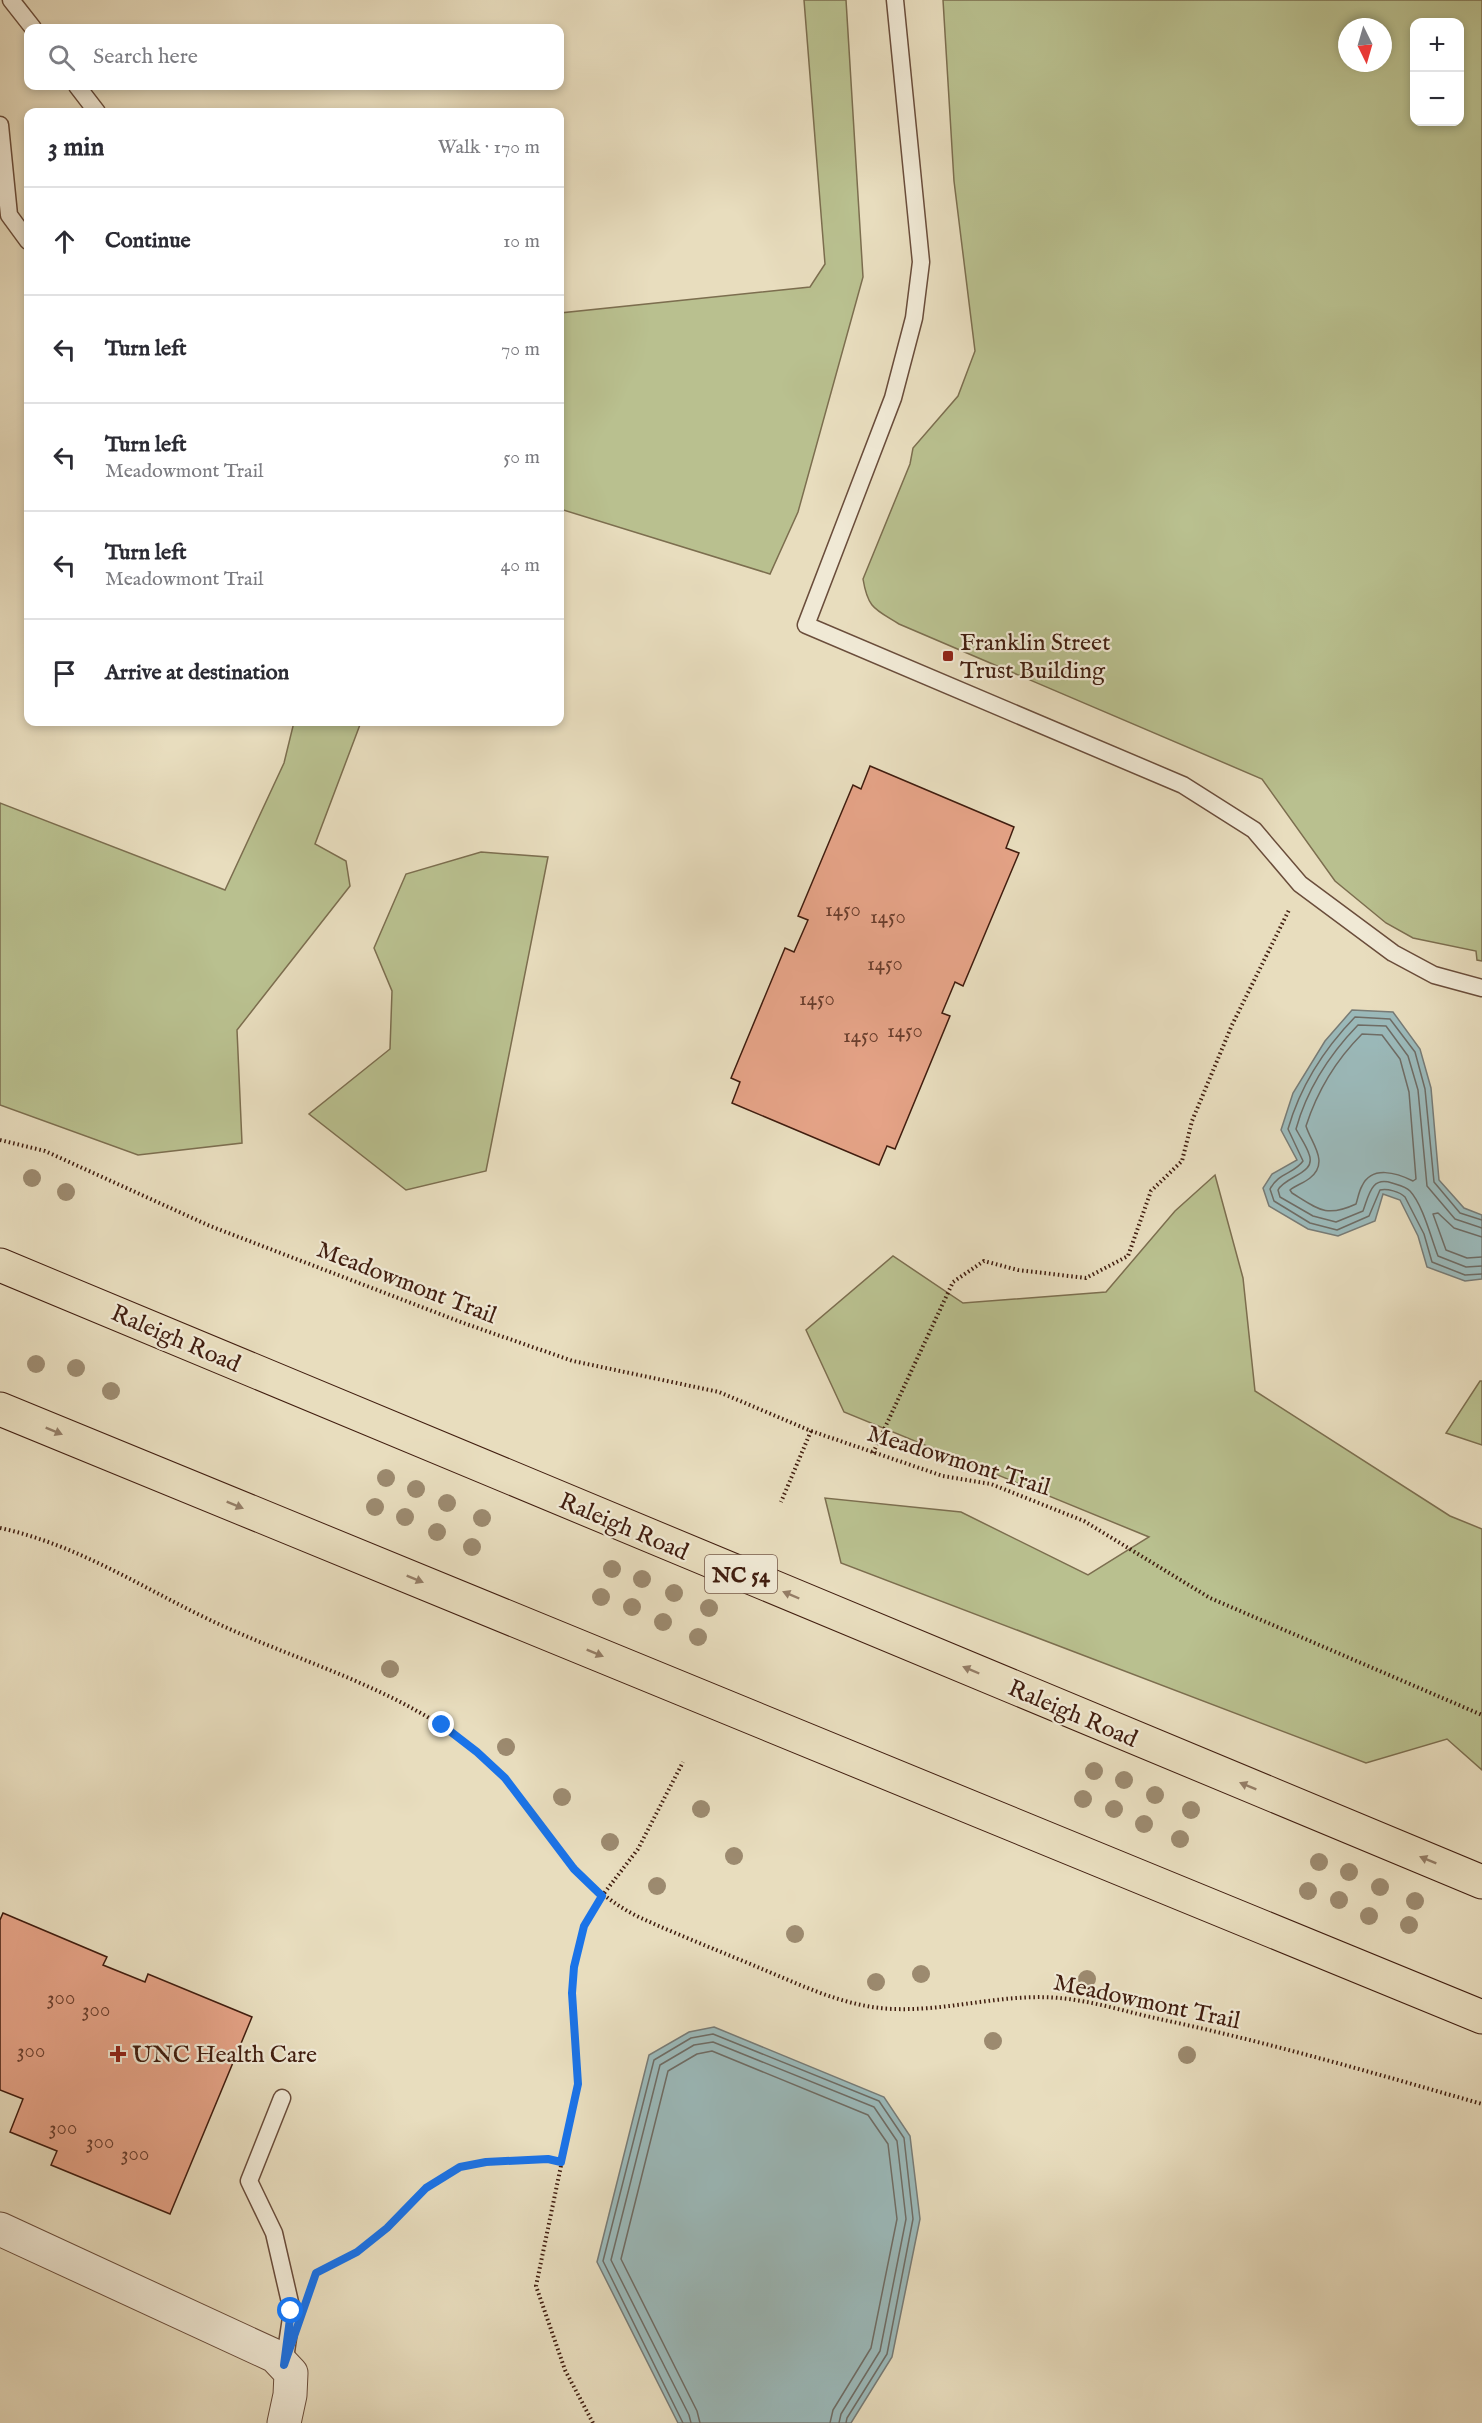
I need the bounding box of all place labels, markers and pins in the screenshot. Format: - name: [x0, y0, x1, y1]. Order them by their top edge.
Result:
- place label: Franklin Street Trust Building: [960, 628, 1110, 687]
- marker: Franklin Street Trust Building: [941, 649, 955, 663]
- place label: UNC Health Care: [132, 2040, 317, 2071]
- marker: UNC Health Care: [109, 2045, 127, 2063]

